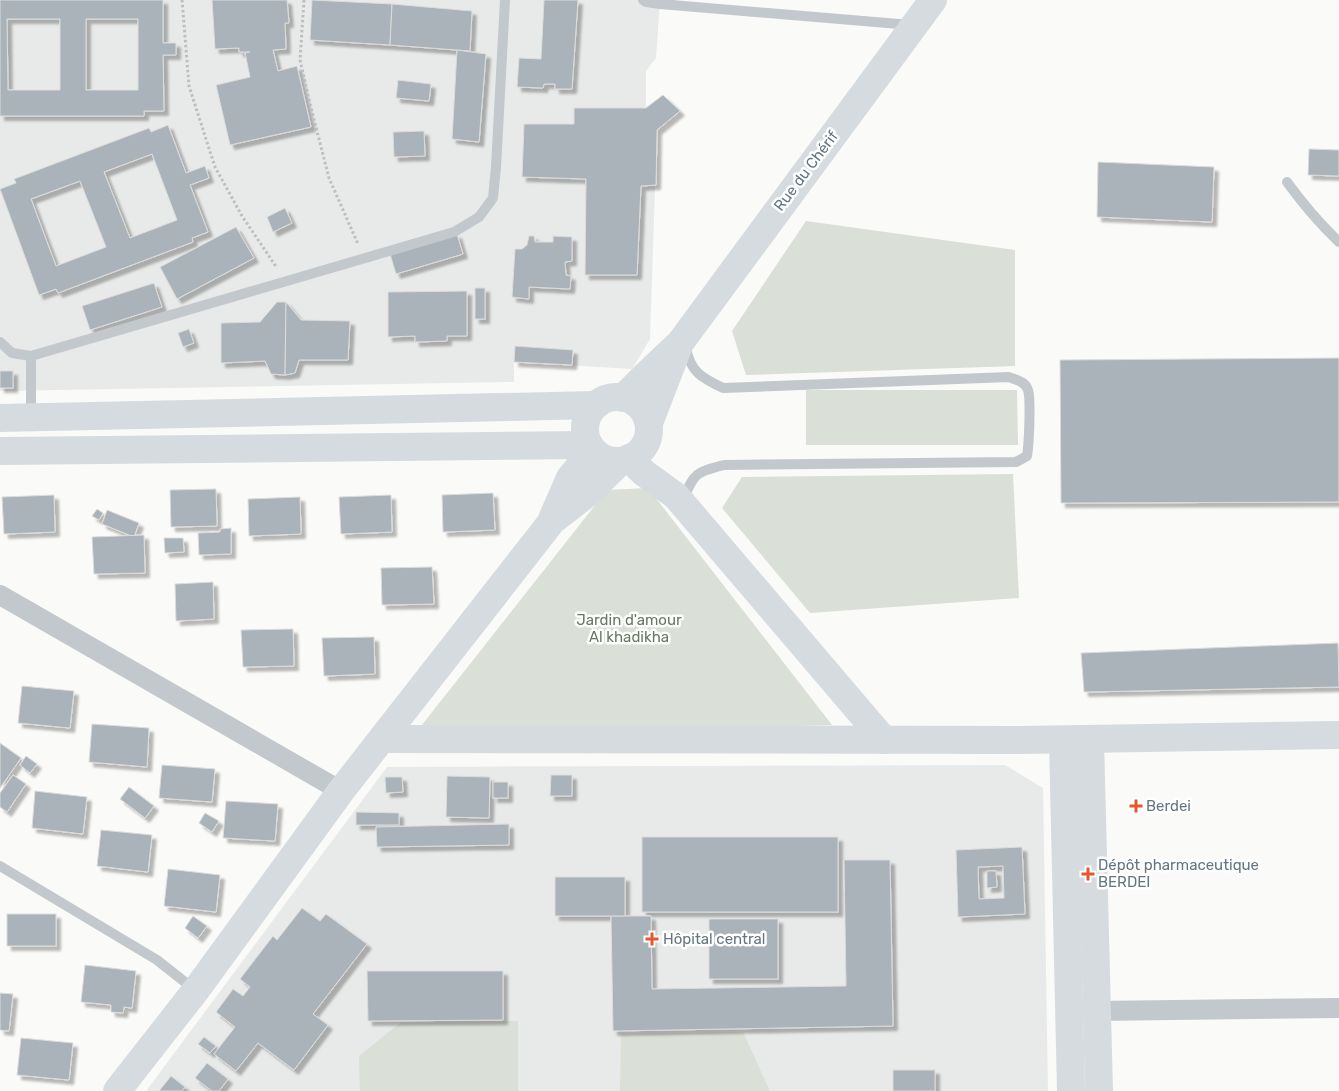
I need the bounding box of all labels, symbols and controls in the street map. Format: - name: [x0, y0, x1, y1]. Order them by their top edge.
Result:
- street label: Rue du Chérif: [770, 127, 842, 214]
- park label: Jardin d'amour Al khadikha: [576, 611, 682, 646]
- place label: Berdei: [1146, 797, 1191, 815]
- marker: Berdei: [1130, 800, 1142, 812]
- place label: Dépôt pharmaceutique BERDEI: [1098, 856, 1259, 891]
- marker: Dépôt pharmaceutique BERDEI: [1082, 868, 1094, 880]
- place label: Hôpital central: [663, 930, 765, 948]
- marker: Hôpital central: [645, 932, 659, 946]

